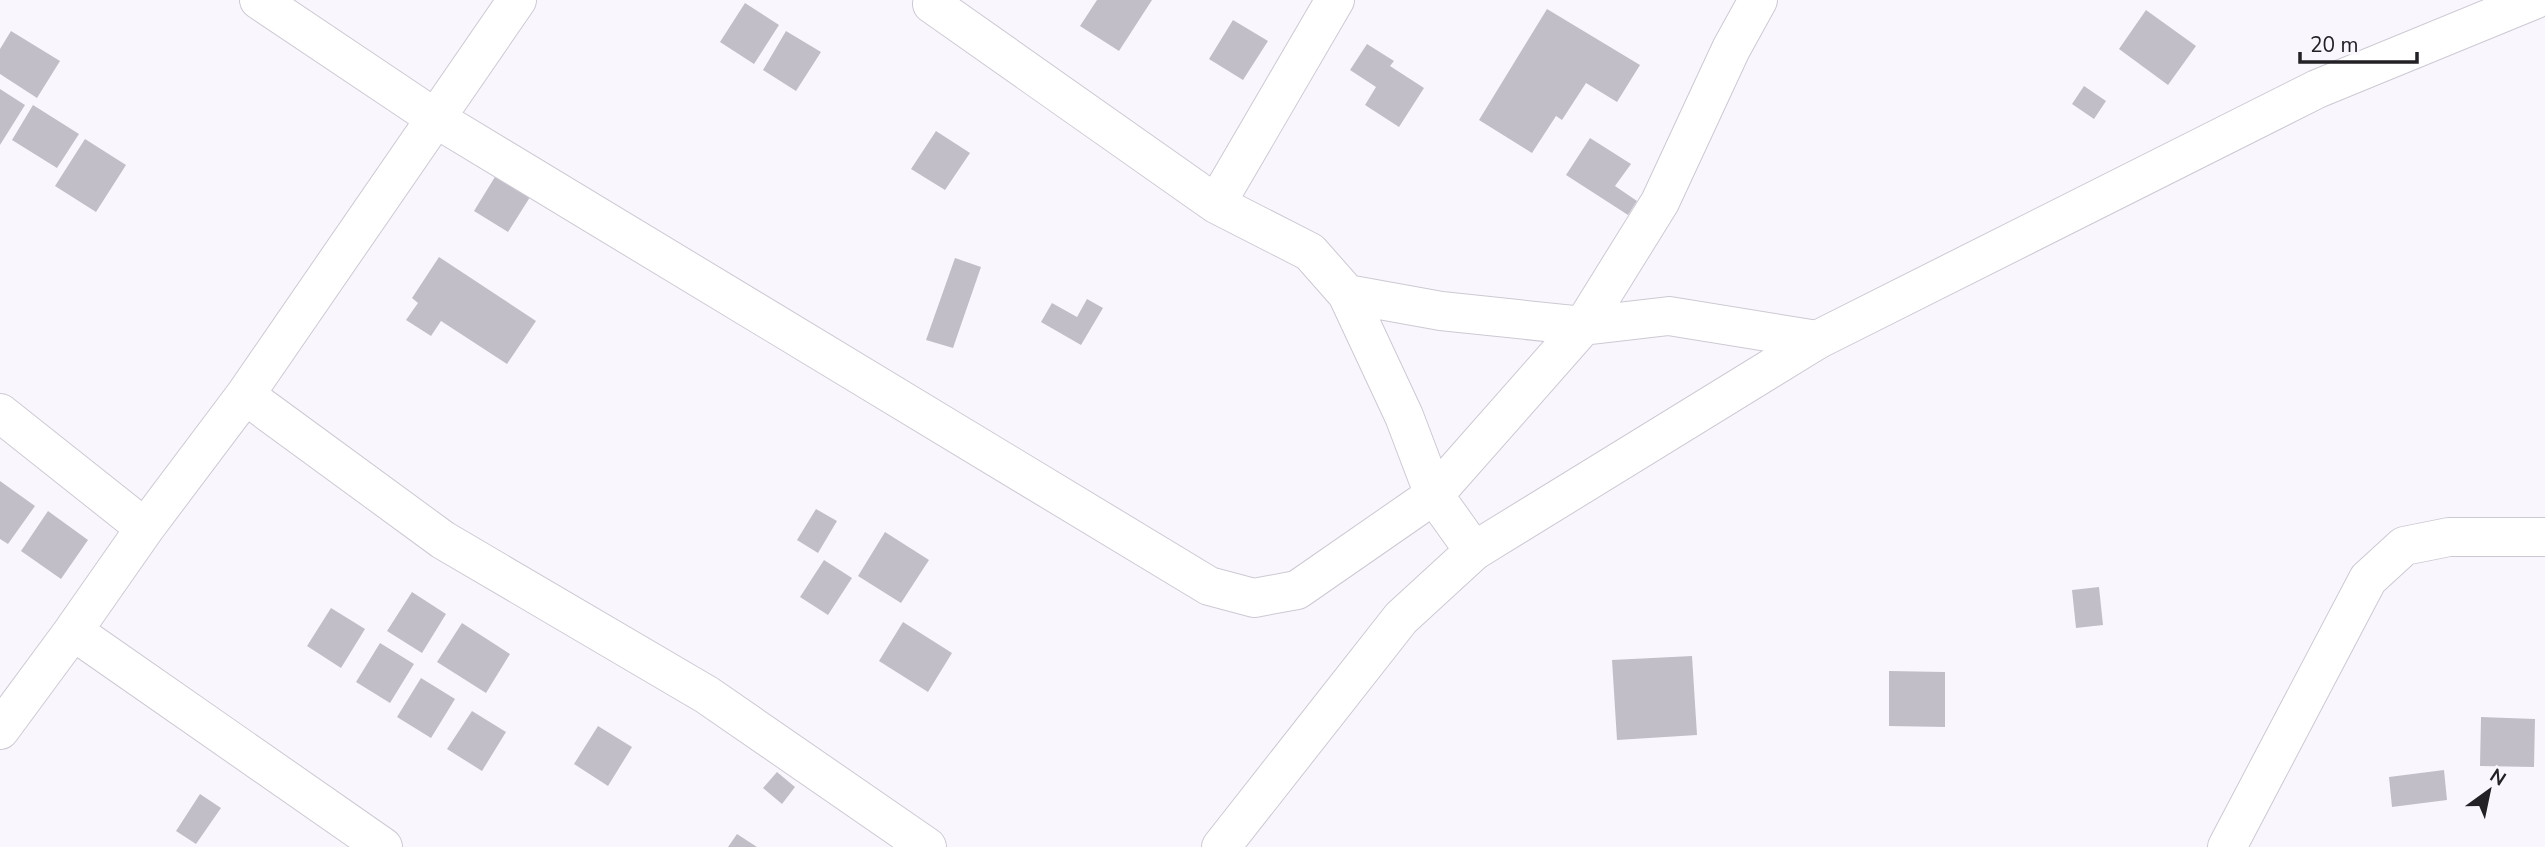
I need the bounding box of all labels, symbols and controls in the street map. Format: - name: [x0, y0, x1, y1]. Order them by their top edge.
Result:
- scale bar: [2300, 21, 2417, 65]
- text: 20 m: [2310, 31, 2359, 59]
- north arrow: [2454, 756, 2524, 826]
- text: N: [2485, 763, 2511, 792]

